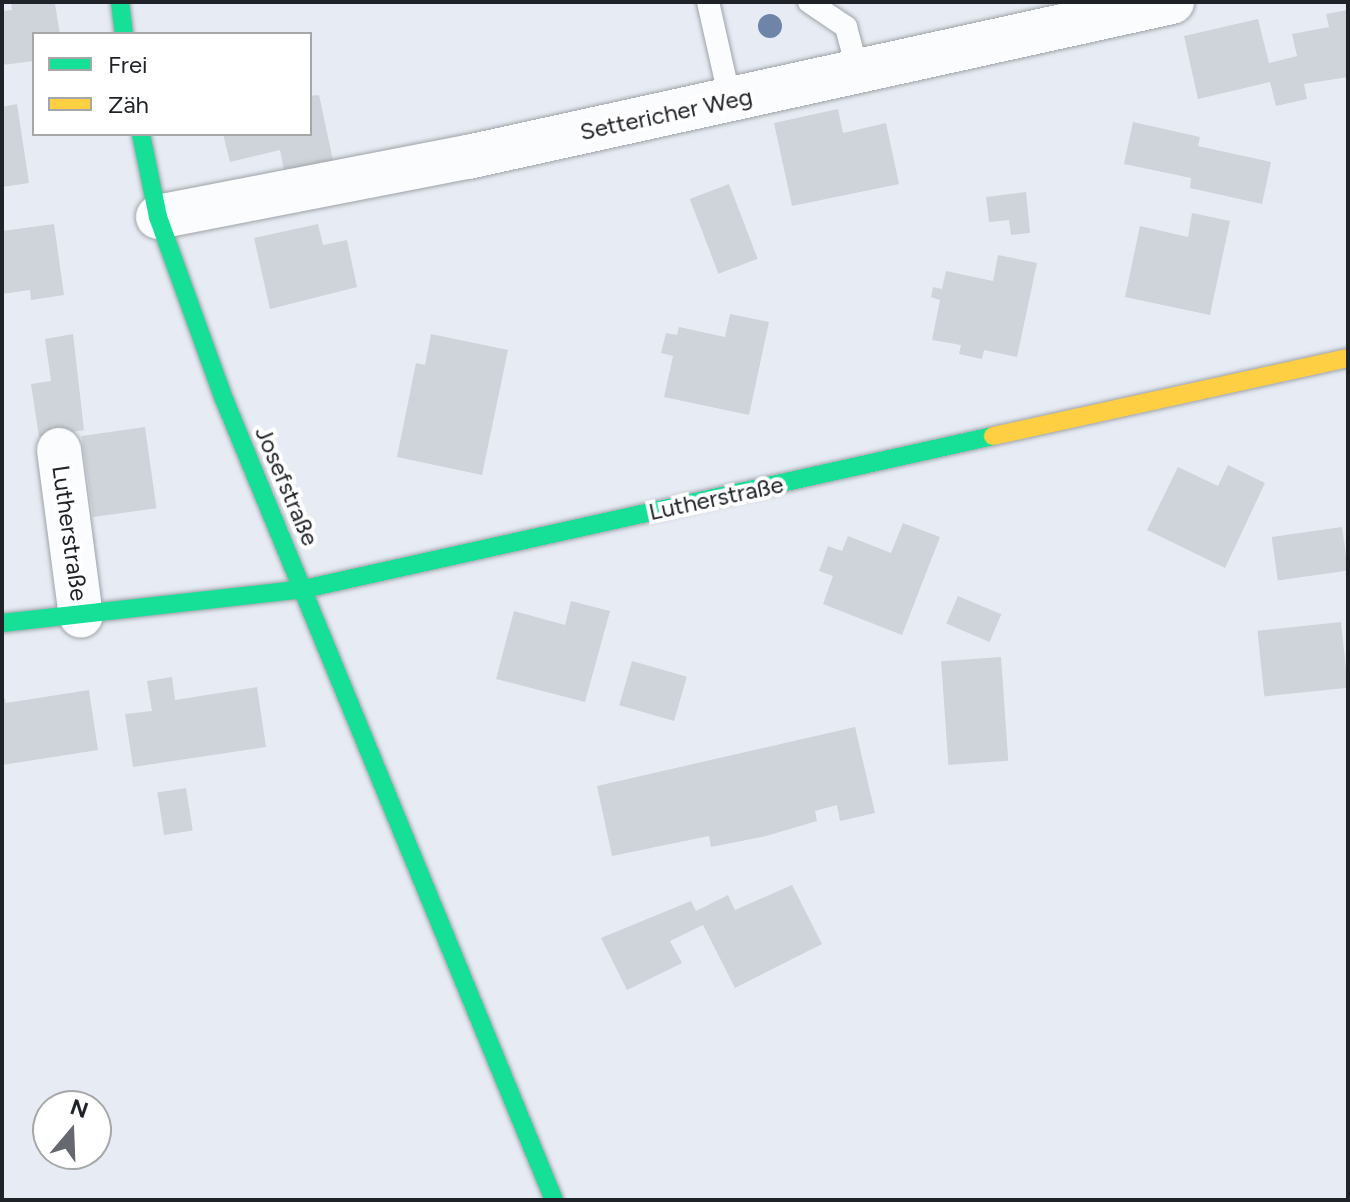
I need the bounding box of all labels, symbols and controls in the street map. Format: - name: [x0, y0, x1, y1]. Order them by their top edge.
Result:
- legend: [32, 32, 312, 136]
- text: Frei: [108, 50, 148, 79]
- street label: Settericher Weg: [577, 82, 755, 146]
- text: Zäh: [108, 90, 149, 119]
- street label: Josefstraße: [249, 422, 325, 550]
- street label: Lutherstraße: [46, 463, 94, 603]
- street label: Lutherstraße: [646, 470, 786, 526]
- north arrow: [32, 1090, 112, 1170]
- text: N: [67, 1093, 92, 1124]

